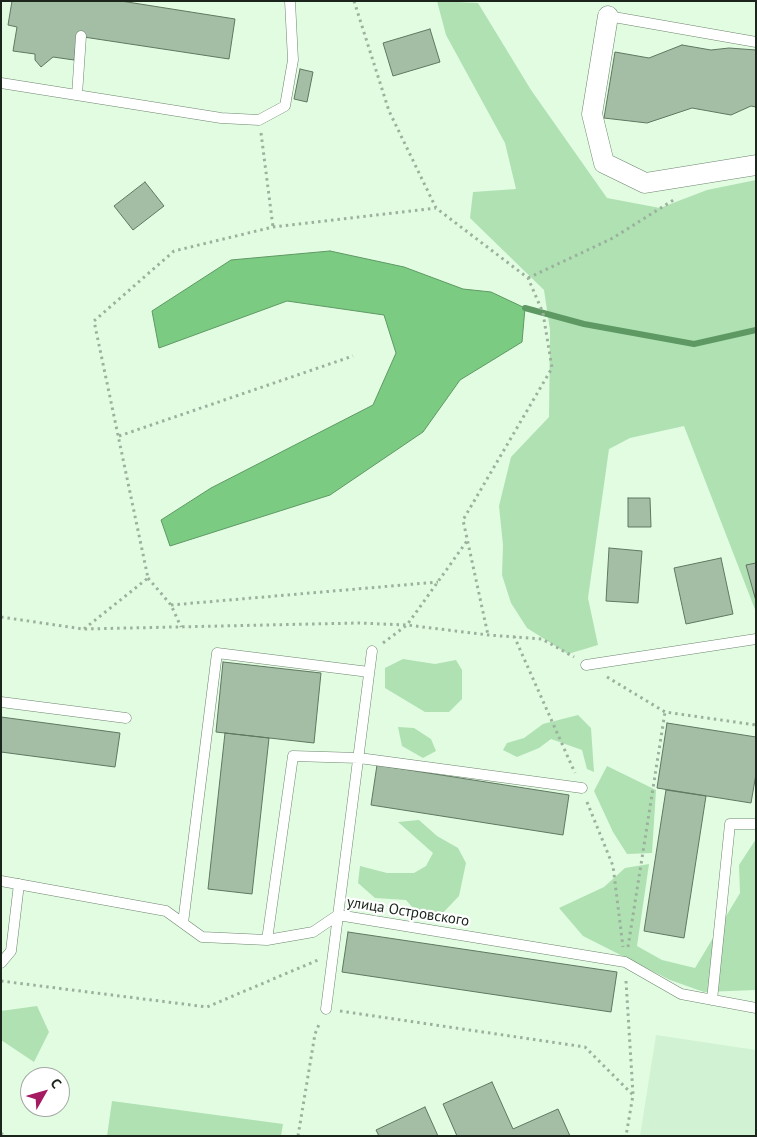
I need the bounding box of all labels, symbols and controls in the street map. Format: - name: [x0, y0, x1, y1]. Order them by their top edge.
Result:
- street label: улица Островского: [345, 893, 471, 931]
- north arrow: [20, 1067, 70, 1117]
- text: С: [47, 1075, 66, 1092]

